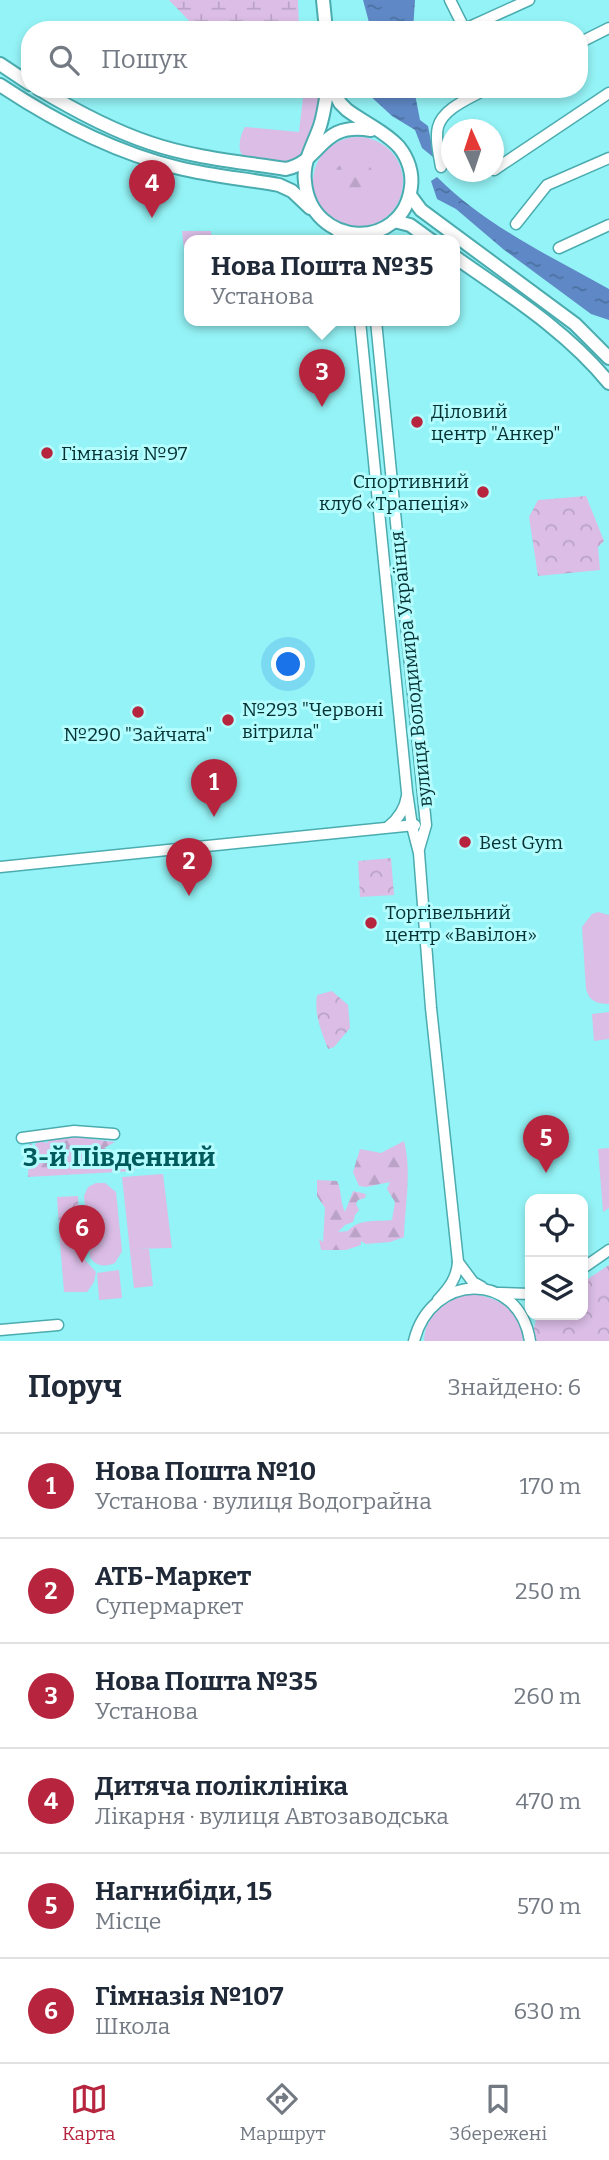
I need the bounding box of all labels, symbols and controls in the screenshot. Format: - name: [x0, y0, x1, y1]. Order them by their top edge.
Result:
- search box: [21, 21, 588, 98]
- icon: search: [45, 41, 83, 79]
- text: Пошук: [101, 44, 187, 75]
- north arrow: [441, 119, 504, 182]
- pin: 4: [129, 160, 175, 218]
- popup: [184, 235, 460, 326]
- text: Нова Пошта №35: [211, 251, 433, 282]
- text: Установа: [211, 282, 314, 310]
- pin: 3: [299, 349, 345, 407]
- place label: Діловий центр "Анкер": [431, 400, 561, 445]
- marker: Діловий центр "Анкер": [409, 414, 425, 430]
- place label: Гімназія №97: [61, 442, 188, 465]
- marker: Гімназія №97: [39, 445, 55, 461]
- place label: Спортивний клуб «Трапеція»: [319, 470, 469, 515]
- marker: Спортивний клуб «Трапеція»: [475, 484, 491, 500]
- street label: вулиця Володимира Українця: [385, 530, 437, 808]
- your location: [271, 647, 305, 681]
- place label: №293 "Червоні вітрила": [242, 698, 384, 743]
- marker: №290 "Зайчата": [130, 704, 146, 720]
- marker: №293 "Червоні вітрила": [220, 712, 236, 728]
- place label: №290 "Зайчата": [63, 723, 213, 746]
- pin: 1: [191, 759, 237, 817]
- place label: Best Gym: [479, 831, 563, 854]
- marker: Best Gym: [457, 834, 473, 850]
- pin: 2: [166, 838, 212, 896]
- place label: Торгівельний центр «Вавілон»: [385, 901, 537, 946]
- marker: Торгівельний центр «Вавілон»: [363, 915, 379, 931]
- pin: 5: [523, 1115, 569, 1173]
- district label: 3-й Південний: [23, 1142, 215, 1173]
- map controls: [525, 1194, 588, 1320]
- button: locate: [525, 1194, 588, 1257]
- pin: 6: [59, 1205, 105, 1263]
- button: layers: [525, 1257, 588, 1320]
- text: Поруч: [28, 1369, 122, 1405]
- text: Знайдено: 6: [448, 1373, 581, 1401]
- text: Нова Пошта №10: [95, 1456, 316, 1487]
- text: 1: [46, 1472, 56, 1500]
- text: 170 m: [519, 1472, 581, 1500]
- text: Установа · вулиця Водограйна: [95, 1487, 432, 1515]
- text: АТБ-Маркет: [95, 1561, 251, 1592]
- text: 2: [45, 1577, 57, 1605]
- text: 250 m: [515, 1577, 581, 1605]
- text: Супермаркет: [95, 1592, 243, 1620]
- text: Нова Пошта №35: [95, 1666, 318, 1697]
- text: 3: [44, 1682, 58, 1710]
- text: 260 m: [514, 1682, 581, 1710]
- text: Установа: [95, 1697, 198, 1725]
- text: Дитяча поліклініка: [95, 1771, 348, 1802]
- text: 4: [44, 1787, 58, 1815]
- text: 470 m: [515, 1787, 581, 1815]
- text: Лікарня · вулиця Автозаводська: [95, 1802, 449, 1830]
- text: Нагнибіди, 15: [95, 1876, 272, 1907]
- text: 5: [45, 1892, 57, 1920]
- text: 570 m: [517, 1892, 581, 1920]
- text: Місце: [95, 1907, 161, 1935]
- text: Гімназія №107: [95, 1981, 284, 2012]
- text: 6: [44, 1997, 58, 2025]
- text: 630 m: [513, 1997, 581, 2025]
- text: Школа: [95, 2012, 170, 2040]
- tab: Карта: [62, 2080, 116, 2145]
- tab: Маршрут: [239, 2080, 325, 2145]
- tab: Збережені: [449, 2080, 547, 2145]

